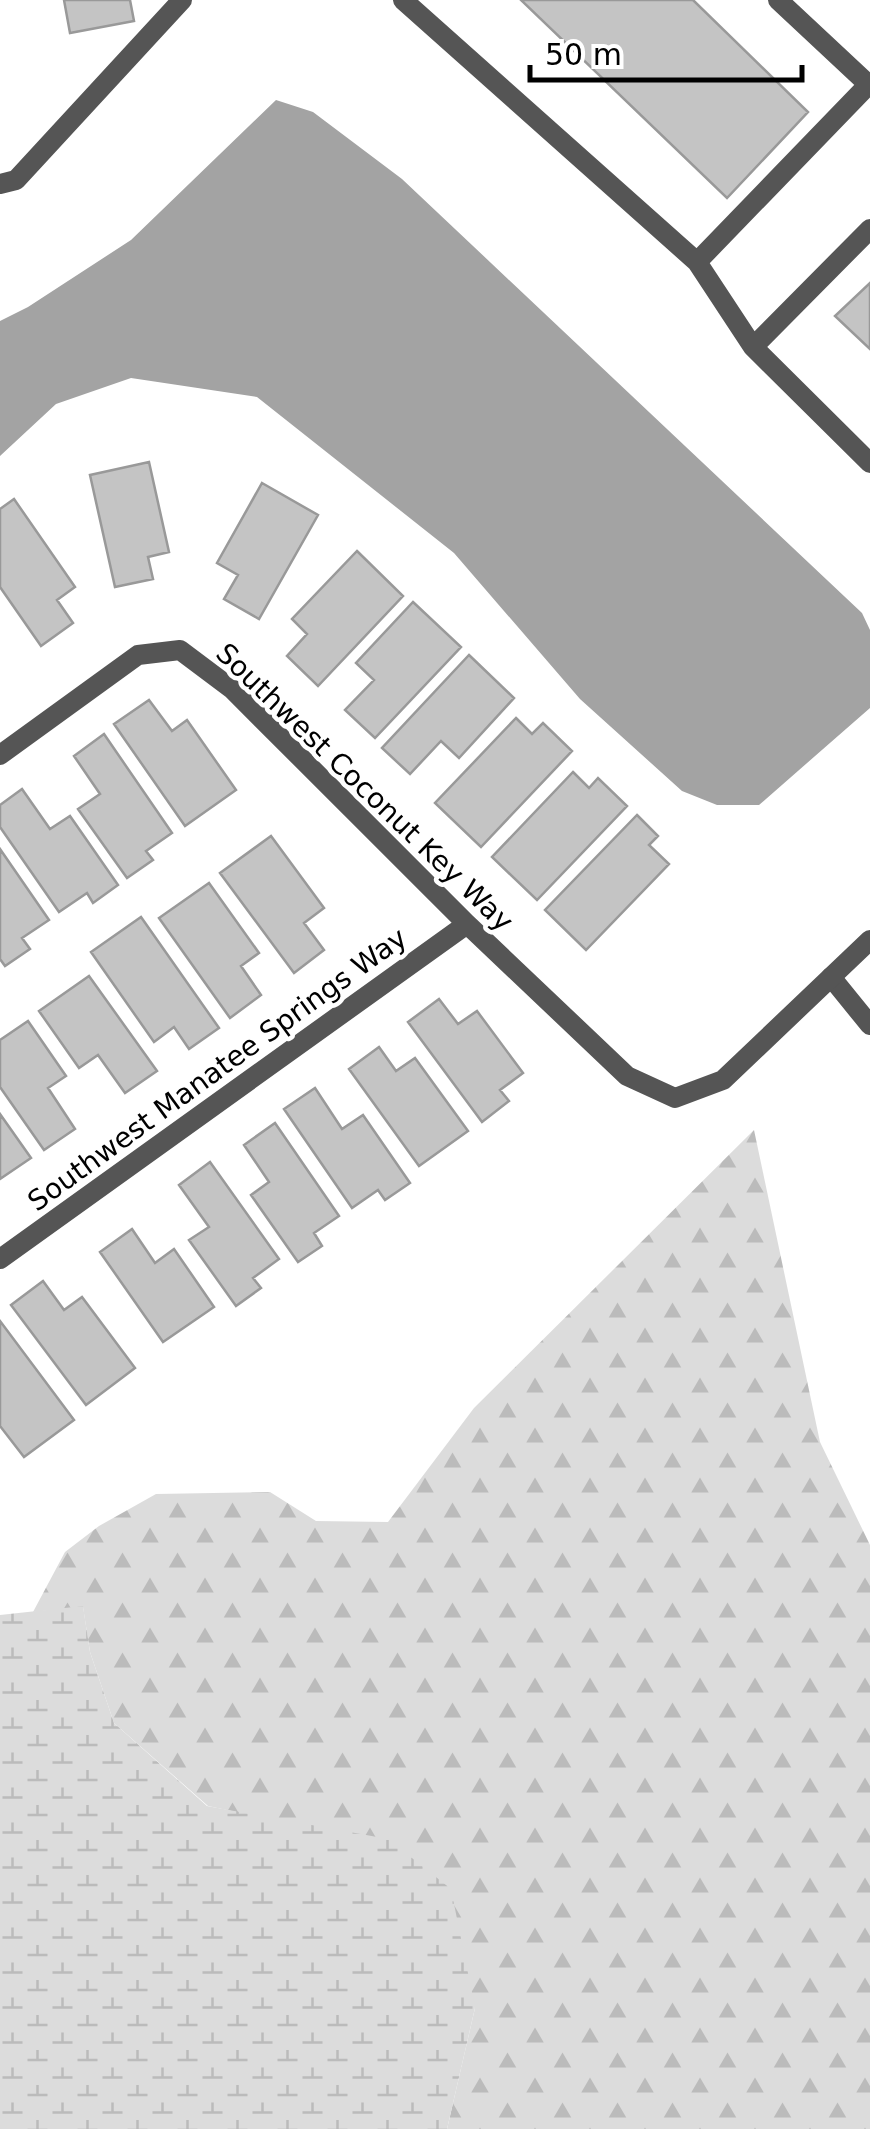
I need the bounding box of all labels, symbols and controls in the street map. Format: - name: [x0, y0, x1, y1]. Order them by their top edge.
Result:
- scale bar: [530, 20, 802, 82]
- text: 50 m: [545, 37, 622, 72]
- street label: Southwest Coconut Key Way: [209, 637, 520, 938]
- street label: Southwest Manatee Springs Way: [22, 921, 413, 1218]

